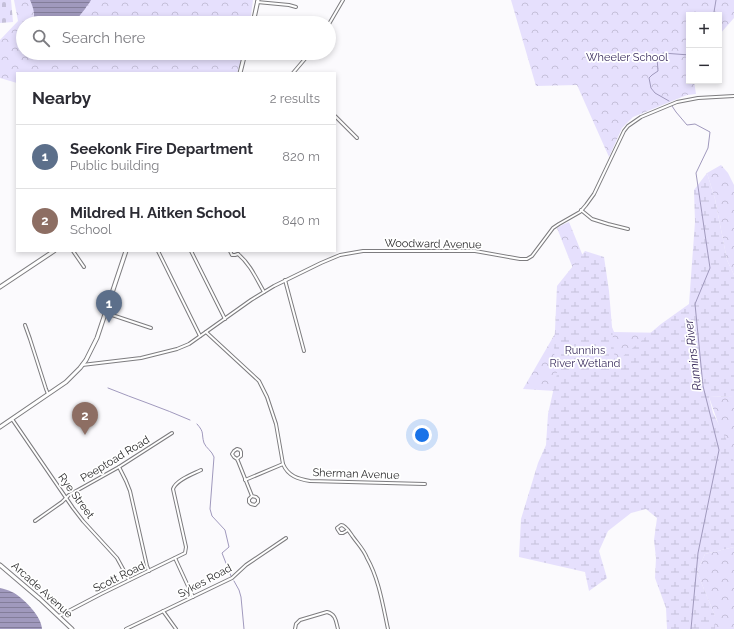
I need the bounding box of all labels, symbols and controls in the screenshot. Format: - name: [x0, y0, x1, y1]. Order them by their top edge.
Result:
- map controls: [686, 12, 722, 84]
- button: +: [686, 12, 722, 48]
- search box: [16, 16, 336, 60]
- icon: search: [30, 27, 52, 49]
- text: Search here: [62, 29, 145, 47]
- button: −: [686, 48, 722, 84]
- park label: Wheeler School: [586, 51, 668, 64]
- text: Nearby: [32, 88, 91, 108]
- text: 2 results: [270, 91, 320, 106]
- text: Seekonk Fire Department: [70, 140, 253, 158]
- text: 1: [42, 149, 48, 164]
- text: 820 m: [282, 149, 320, 164]
- text: Public building: [70, 158, 159, 173]
- text: Mildred H. Aitken School: [70, 204, 246, 222]
- text: 2: [41, 213, 49, 228]
- text: 840 m: [282, 213, 320, 228]
- text: School: [70, 222, 112, 237]
- street label: Woodward Avenue: [384, 237, 482, 251]
- pin: 1: [96, 290, 122, 323]
- water label: Runnins River: [682, 318, 704, 392]
- park label: Runnins River Wetland: [550, 344, 621, 370]
- pin: 2: [72, 402, 98, 435]
- your location: [412, 425, 432, 445]
- street label: Peeptoad Road: [78, 433, 152, 485]
- street label: Sherman Avenue: [312, 466, 400, 482]
- street label: Rye Street: [55, 471, 97, 521]
- street label: Arcade Avenue: [9, 559, 76, 621]
- street label: Scott Road: [91, 559, 147, 595]
- street label: Sykes Road: [176, 561, 234, 601]

